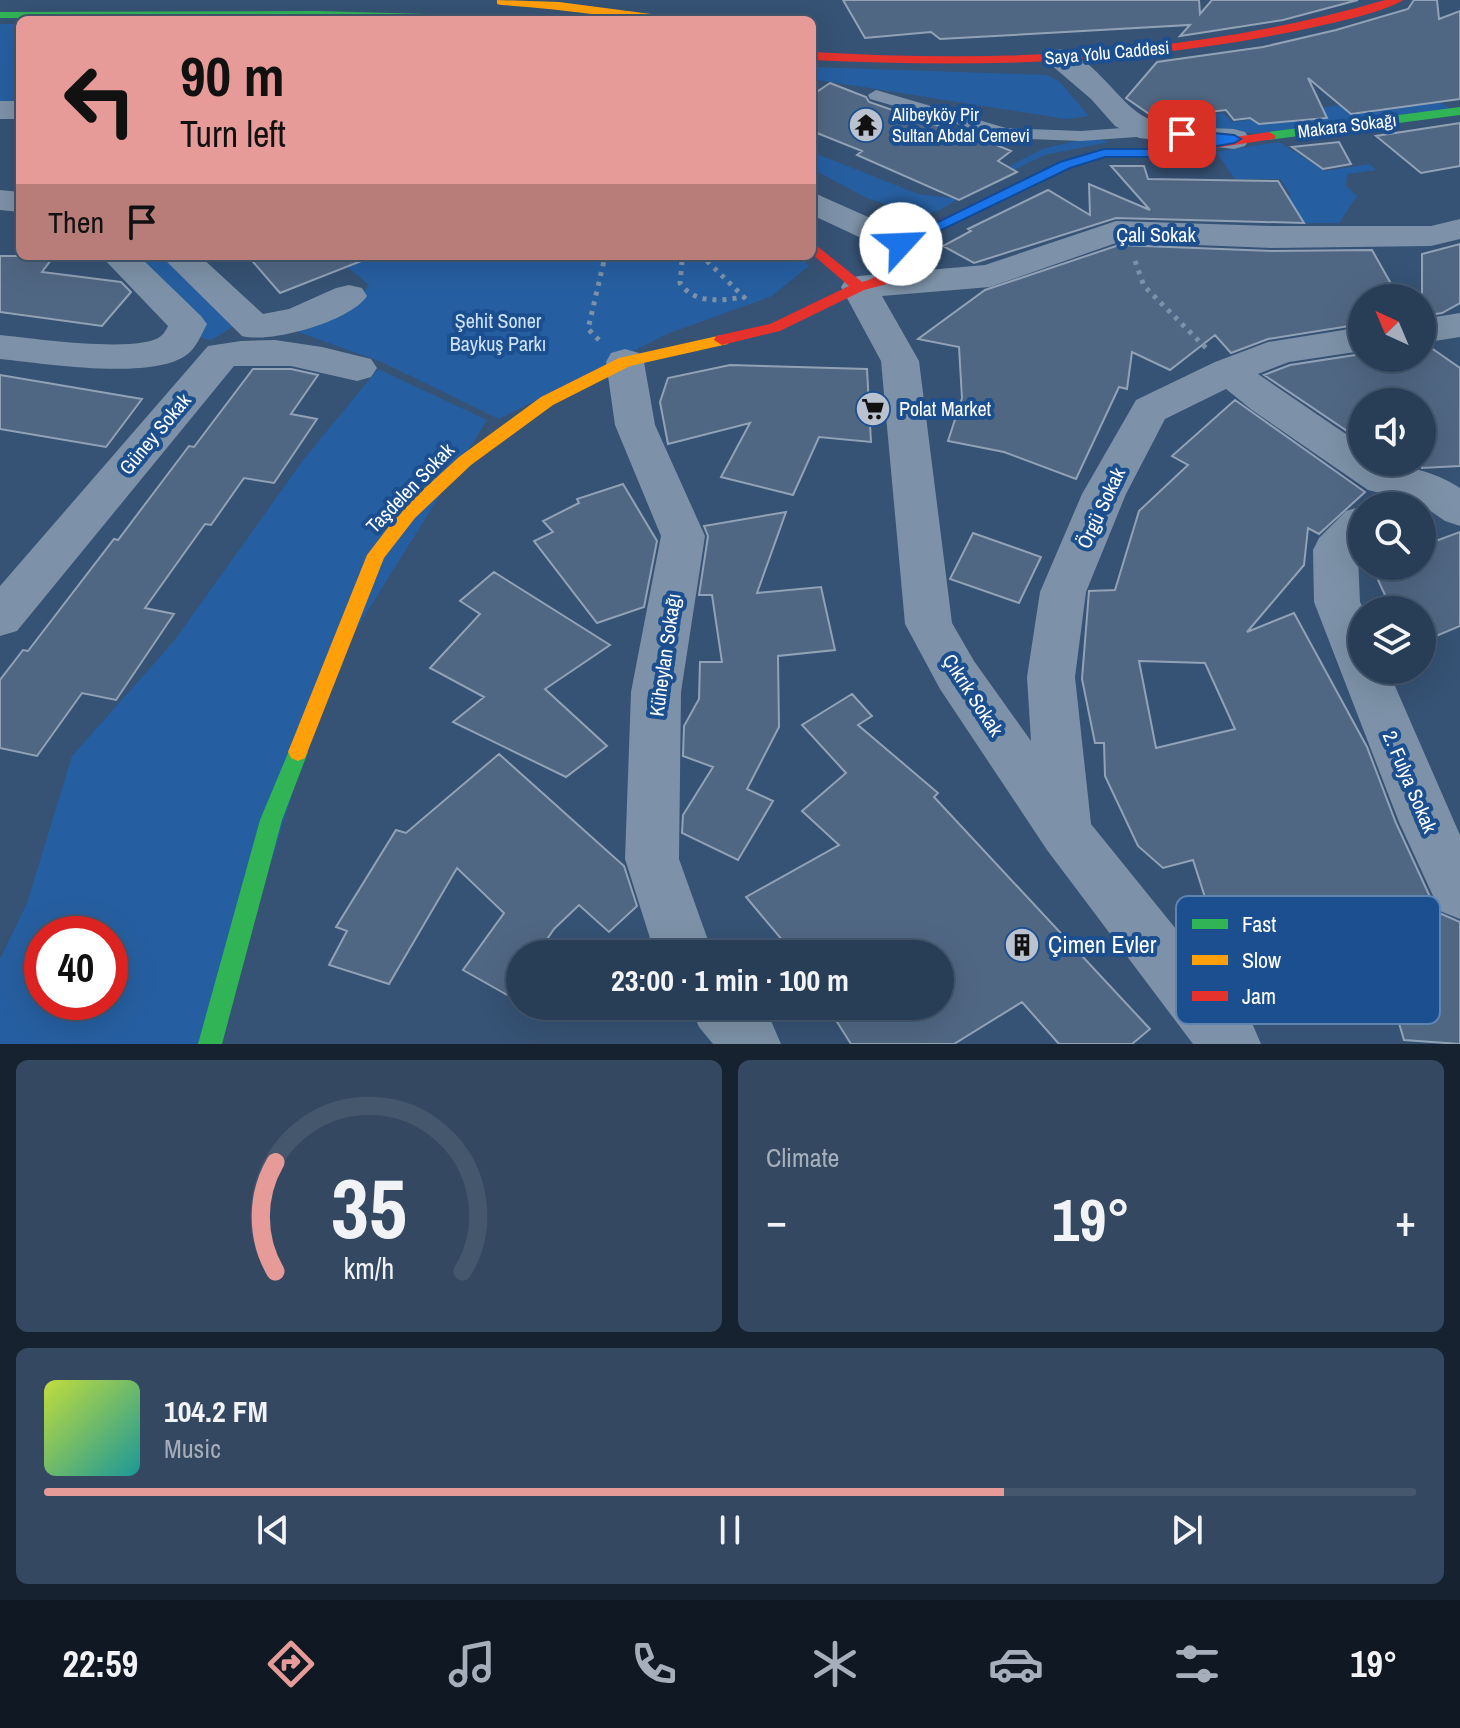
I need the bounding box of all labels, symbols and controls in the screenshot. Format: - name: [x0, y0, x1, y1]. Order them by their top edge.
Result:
- street label: Saya Yolu Caddesi: [1044, 35, 1170, 70]
- text: 90 m: [180, 38, 285, 113]
- icon: left: [48, 48, 152, 152]
- pin: [1148, 100, 1216, 168]
- place label: Alibeyköy Pir Sultan Abdal Cemevi: [891, 102, 1030, 148]
- temple icon: Alibeyköy Pir Sultan Abdal Cemevi: [847, 106, 885, 144]
- street label: Makara Sokağı: [1296, 107, 1398, 144]
- text: Turn left: [180, 110, 286, 158]
- icon: arrive: [1160, 112, 1204, 156]
- icon: arrive: [120, 200, 164, 244]
- text: Then: [48, 202, 104, 242]
- position arrow: [859, 202, 943, 286]
- street label: Çalı Sokak: [1116, 221, 1196, 248]
- north arrow: [1348, 284, 1436, 372]
- map controls: [1348, 284, 1436, 684]
- park label: Şehit Soner Baykuş Parkı: [450, 307, 546, 357]
- street label: Güney Sokak: [113, 387, 197, 480]
- button: sound: [1348, 388, 1436, 476]
- supermarket icon: Polat Market: [854, 390, 892, 428]
- place label: Polat Market: [899, 395, 991, 422]
- street label: Taşdelen Sokak: [360, 436, 460, 539]
- street label: Örgü Sokak: [1070, 462, 1131, 553]
- button: search: [1348, 492, 1436, 580]
- street label: Küheylan Sokağı: [643, 592, 687, 718]
- button: layers: [1348, 596, 1436, 684]
- street label: Çıkrık Sokak: [937, 648, 1010, 742]
- street label: 2. Fulya Sokak: [1377, 727, 1444, 838]
- legend: [1176, 896, 1440, 1024]
- text: Fast: [1242, 909, 1276, 939]
- speed limit sign: 40: [24, 916, 128, 1020]
- building icon: Çimen Evler: [1003, 926, 1041, 964]
- place label: Çimen Evler: [1048, 928, 1157, 960]
- text: Slow: [1242, 945, 1281, 975]
- text: 23:00 · 1 min · 100 m: [611, 960, 849, 1000]
- text: Jam: [1242, 981, 1276, 1011]
- text: Climate: [766, 1140, 839, 1175]
- text: 35: [331, 1152, 407, 1264]
- text: 19°: [1052, 1179, 1130, 1260]
- text: −: [766, 1190, 787, 1250]
- text: +: [1395, 1190, 1416, 1250]
- text: km/h: [344, 1249, 394, 1288]
- text: 104.2 FM: [164, 1391, 268, 1431]
- text: Music: [164, 1431, 221, 1466]
- icon: previous: [251, 1508, 295, 1552]
- icon: pause: [708, 1508, 752, 1552]
- icon: next: [1165, 1508, 1209, 1552]
- icon: directions: [263, 1636, 319, 1692]
- icon: music: [444, 1636, 500, 1692]
- icon: phone: [626, 1636, 682, 1692]
- icon: climate: [807, 1636, 863, 1692]
- icon: car: [988, 1636, 1044, 1692]
- icon: filters: [1169, 1636, 1225, 1692]
- text: 22:59: [63, 1640, 138, 1688]
- text: 19°: [1350, 1640, 1397, 1688]

